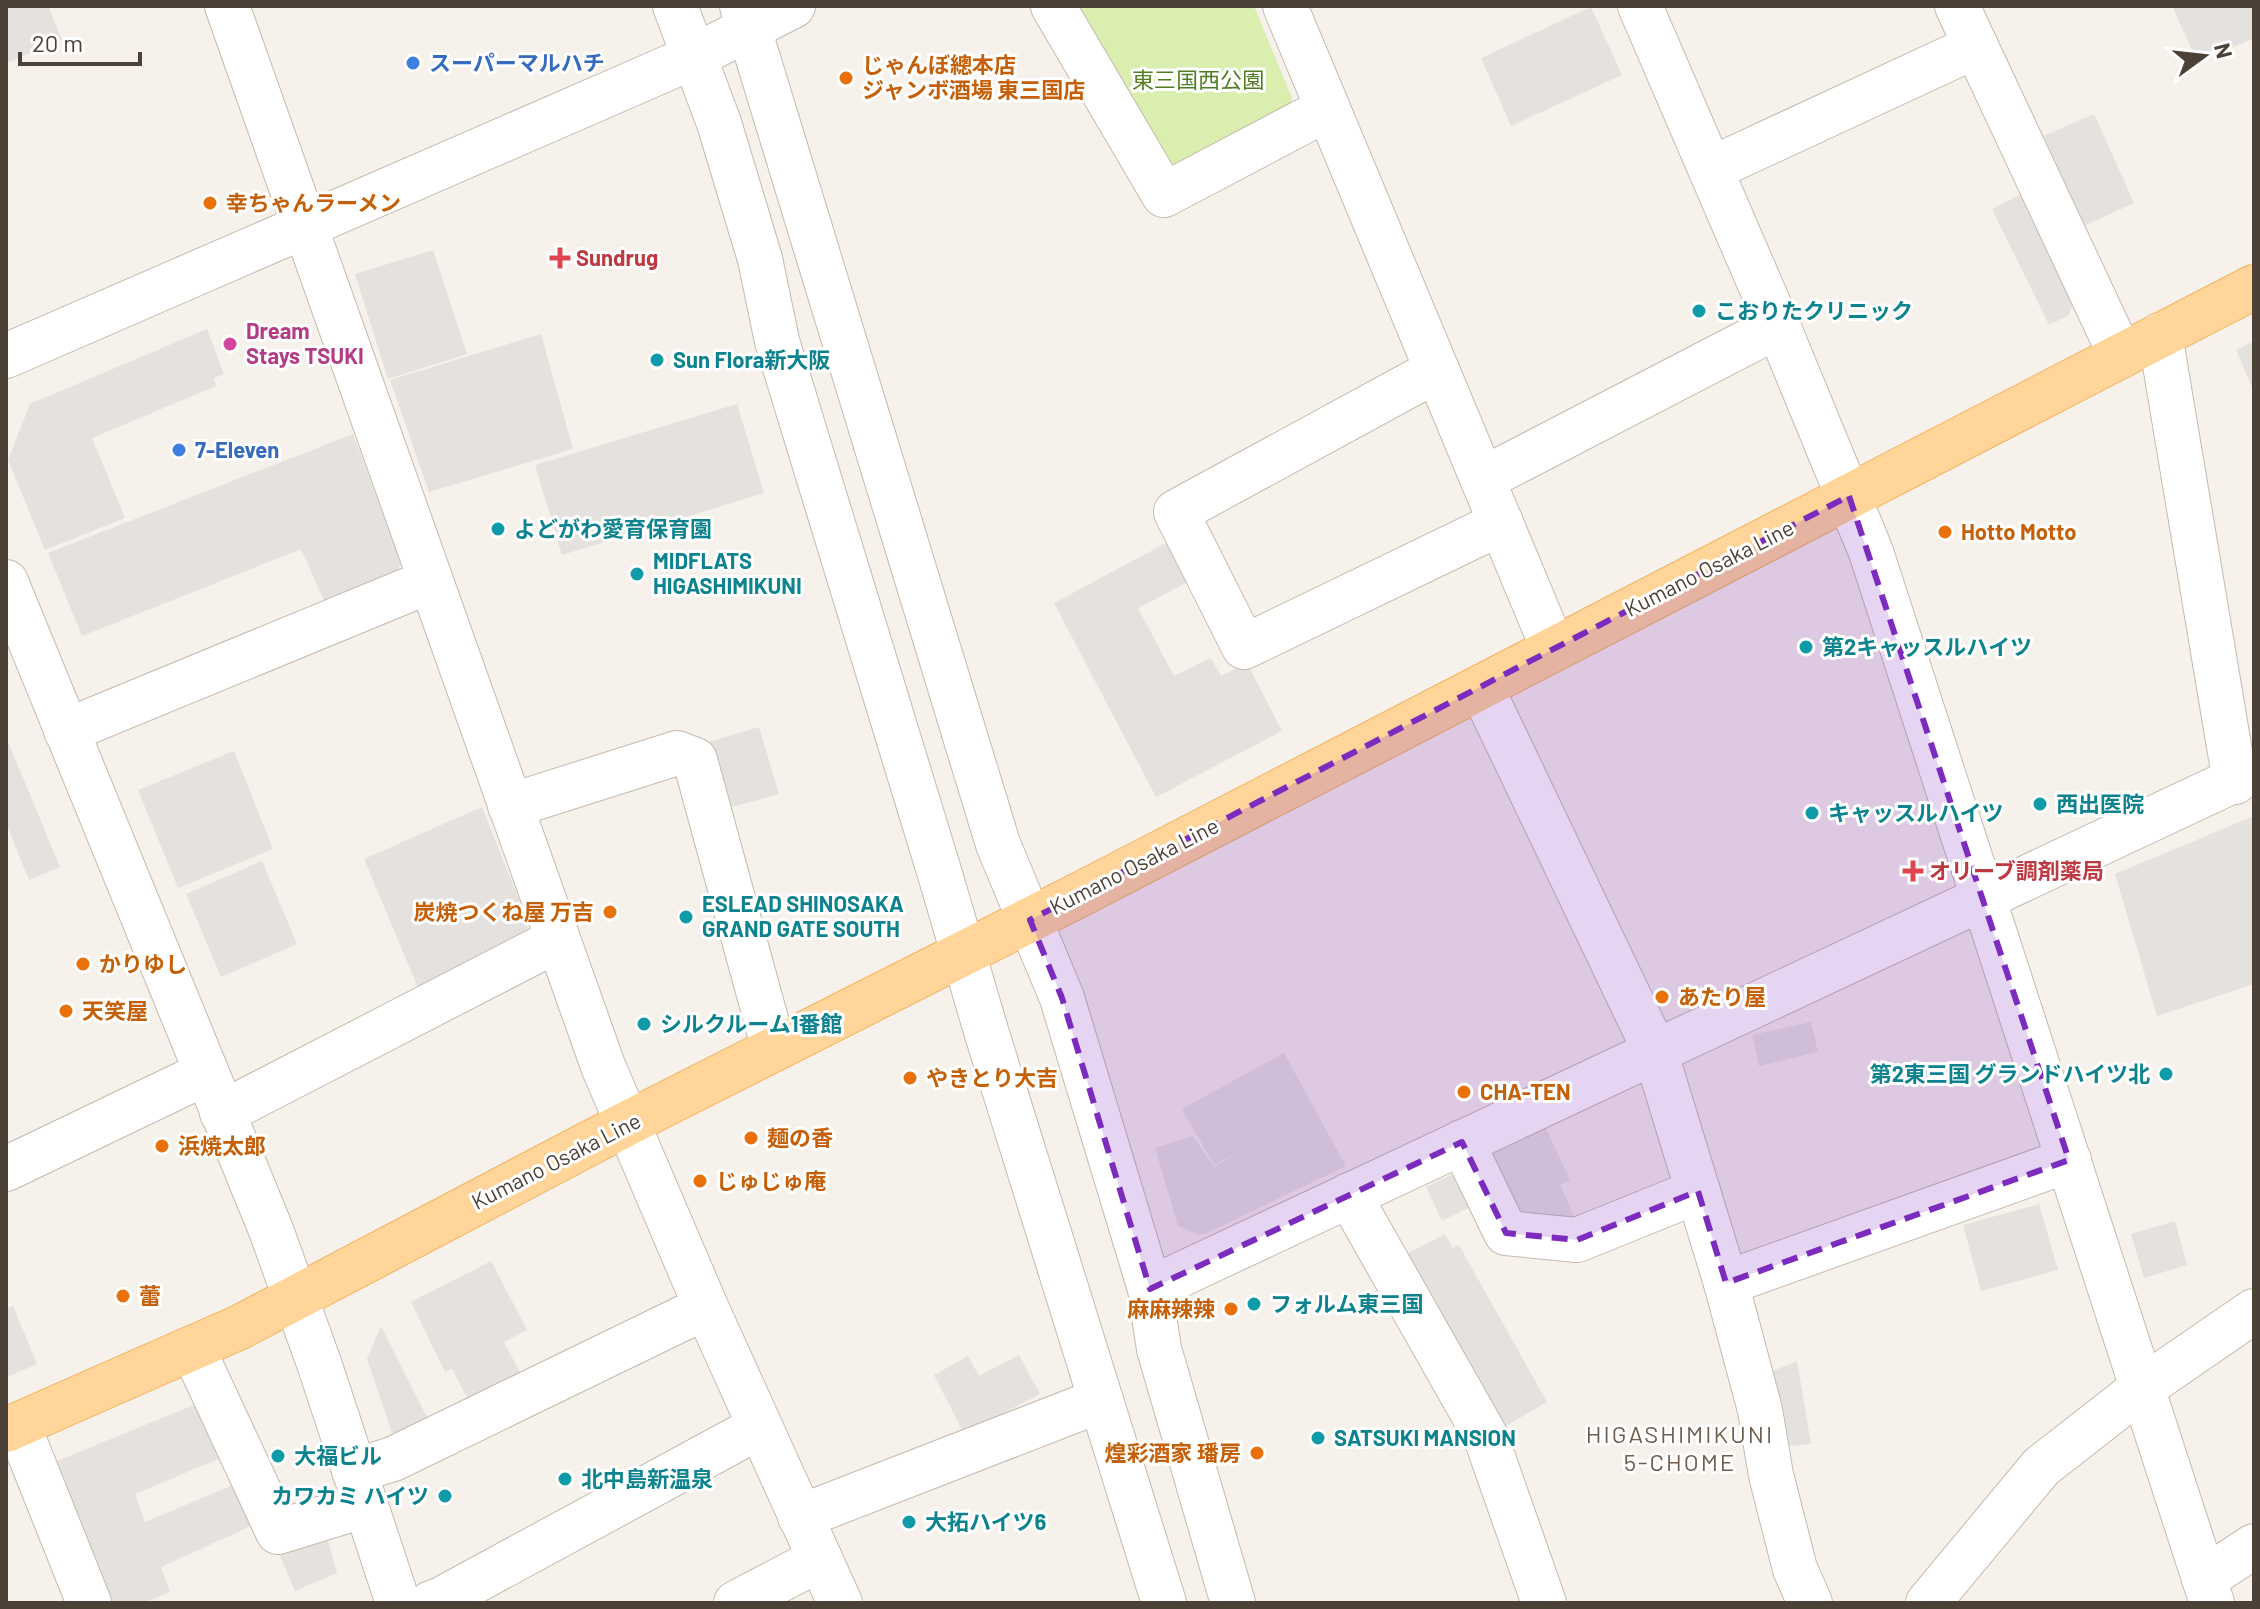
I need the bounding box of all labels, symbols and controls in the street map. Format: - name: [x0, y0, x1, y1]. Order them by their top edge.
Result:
- scale bar: [20, 16, 140, 66]
- north arrow: [2164, 16, 2244, 96]
- text: 20 m: [32, 28, 83, 57]
- text: N: [2210, 40, 2239, 61]
- place label: スーパーマルハチ: [429, 49, 605, 75]
- place label: じゃんぼ總本店 ジャンボ酒場 東三国店: [862, 51, 1085, 102]
- marker: スーパーマルハチ: [404, 54, 422, 72]
- park label: 東三国西公園: [1132, 66, 1264, 92]
- marker: じゃんぼ總本店 ジャンボ酒場 東三国店: [837, 69, 855, 87]
- place label: 幸ちゃんラーメン: [226, 189, 401, 215]
- marker: 幸ちゃんラーメン: [201, 194, 219, 212]
- place label: Sundrug: [576, 244, 658, 270]
- marker: Sundrug: [551, 249, 569, 267]
- place label: こおりたクリニック: [1715, 297, 1913, 323]
- marker: こおりたクリニック: [1690, 302, 1708, 320]
- place label: Dream Stays TSUKI: [246, 317, 364, 368]
- marker: Dream Stays TSUKI: [221, 335, 239, 353]
- place label: Sun Flora新大阪: [673, 346, 830, 372]
- marker: Sun Flora新大阪: [648, 351, 666, 369]
- place label: 7-Eleven: [195, 436, 279, 462]
- marker: 7-Eleven: [170, 441, 188, 459]
- street label: Kumano Osaka Line: [1620, 513, 1797, 621]
- place label: よどがわ愛育保育園: [514, 515, 712, 541]
- place label: Hotto Motto: [1961, 518, 2076, 544]
- marker: よどがわ愛育保育園: [489, 520, 507, 538]
- marker: Hotto Motto: [1936, 523, 1954, 541]
- place label: MIDFLATS HIGASHIMIKUNI: [653, 547, 802, 598]
- marker: MIDFLATS HIGASHIMIKUNI: [628, 565, 646, 583]
- place label: 第2キャッスルハイツ: [1822, 633, 2032, 659]
- marker: 第2キャッスルハイツ: [1797, 638, 1815, 656]
- place label: 西出医院: [2056, 790, 2144, 816]
- marker: 西出医院: [2031, 795, 2049, 813]
- place label: キャッスルハイツ: [1828, 799, 2004, 825]
- marker: キャッスルハイツ: [1803, 804, 1821, 822]
- street label: Kumano Osaka Line: [1045, 811, 1222, 919]
- place label: オリーブ調剤薬局: [1929, 857, 2104, 883]
- marker: オリーブ調剤薬局: [1904, 862, 1922, 880]
- place label: ESLEAD SHINOSAKA GRAND GATE SOUTH: [702, 890, 904, 941]
- place label: 炭焼つくね屋 万吉: [414, 898, 594, 924]
- marker: 炭焼つくね屋 万吉: [601, 903, 619, 921]
- marker: ESLEAD SHINOSAKA GRAND GATE SOUTH: [677, 908, 695, 926]
- place label: かりゆし: [99, 950, 187, 976]
- marker: かりゆし: [74, 955, 92, 973]
- place label: あたり屋: [1678, 983, 1766, 1009]
- marker: あたり屋: [1653, 988, 1671, 1006]
- place label: 天笑屋: [82, 997, 148, 1023]
- marker: 天笑屋: [57, 1002, 75, 1020]
- place label: シルクルーム1番館: [660, 1010, 842, 1036]
- marker: シルクルーム1番館: [635, 1015, 653, 1033]
- place label: 第2東三国 グランドハイツ北: [1870, 1060, 2150, 1086]
- place label: やきとり大吉: [926, 1064, 1058, 1090]
- marker: 第2東三国 グランドハイツ北: [2157, 1065, 2175, 1083]
- marker: やきとり大吉: [901, 1069, 919, 1087]
- place label: CHA-TEN: [1480, 1078, 1571, 1104]
- marker: CHA-TEN: [1455, 1083, 1473, 1101]
- street label: Kumano Osaka Line: [467, 1106, 644, 1214]
- place label: 麺の香: [767, 1124, 833, 1150]
- marker: 麺の香: [742, 1129, 760, 1147]
- place label: 浜焼太郎: [178, 1132, 266, 1158]
- marker: 浜焼太郎: [153, 1137, 171, 1155]
- place label: じゅじゅ庵: [716, 1167, 826, 1193]
- marker: じゅじゅ庵: [691, 1172, 709, 1190]
- place label: 蕾: [139, 1282, 161, 1308]
- marker: 蕾: [114, 1287, 132, 1305]
- place label: フォルム東三国: [1270, 1290, 1424, 1316]
- place label: 麻麻辣辣: [1127, 1295, 1215, 1321]
- marker: フォルム東三国: [1245, 1295, 1263, 1313]
- marker: 麻麻辣辣: [1222, 1300, 1240, 1318]
- district label: HIGASHIMIKUNI 5-CHOME: [1586, 1419, 1774, 1476]
- place label: SATSUKI MANSION: [1334, 1424, 1516, 1450]
- marker: SATSUKI MANSION: [1309, 1429, 1327, 1447]
- place label: 煌彩酒家 璠房: [1105, 1439, 1241, 1465]
- place label: 大福ビル: [294, 1442, 382, 1468]
- marker: 煌彩酒家 璠房: [1248, 1444, 1266, 1462]
- marker: 大福ビル: [269, 1447, 287, 1465]
- place label: 北中島新温泉: [581, 1465, 713, 1491]
- marker: 北中島新温泉: [556, 1470, 574, 1488]
- place label: カワカミ ハイツ: [271, 1482, 429, 1508]
- marker: カワカミ ハイツ: [436, 1487, 454, 1505]
- place label: 大拓ハイツ6: [925, 1508, 1047, 1534]
- marker: 大拓ハイツ6: [900, 1513, 918, 1531]

